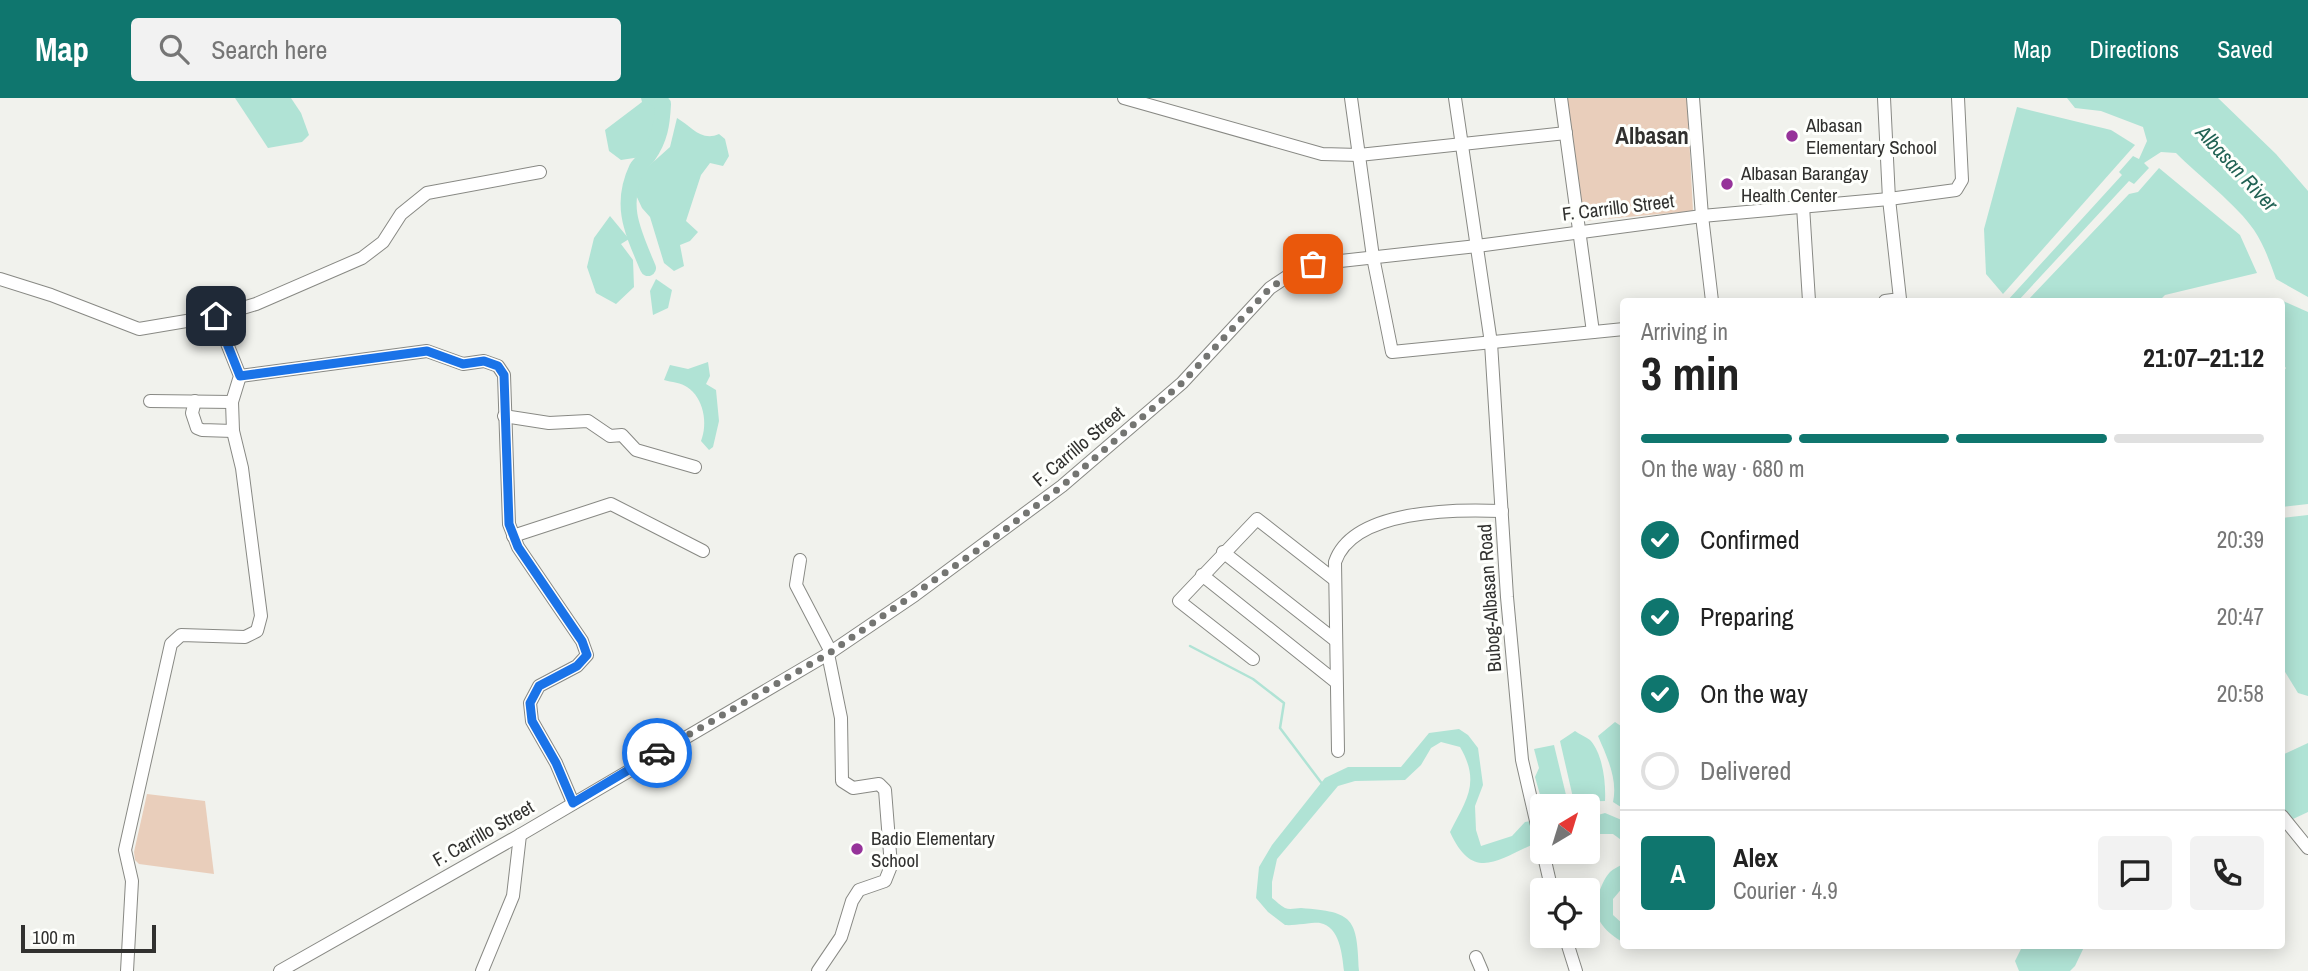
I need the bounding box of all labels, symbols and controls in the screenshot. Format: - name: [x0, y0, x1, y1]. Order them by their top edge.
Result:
- search box: [131, 18, 621, 81]
- text: Map: [35, 27, 89, 71]
- icon: search: [155, 30, 193, 68]
- text: Search here: [211, 32, 327, 67]
- text: Map: [2013, 33, 2051, 65]
- text: Directions: [2089, 33, 2179, 65]
- text: Saved: [2217, 33, 2273, 65]
- place label: Albasan Elementary School: [1805, 112, 1937, 160]
- water label: Albasan River: [2189, 118, 2285, 218]
- district label: Albasan: [1615, 120, 1689, 151]
- marker: Albasan Elementary School: [1784, 128, 1800, 144]
- place label: Albasan Barangay Health Center: [1740, 160, 1869, 208]
- marker: Albasan Barangay Health Center: [1719, 176, 1735, 192]
- street label: F. Carrillo Street: [1561, 187, 1676, 227]
- pin: [1283, 234, 1343, 294]
- icon: bag: [1294, 245, 1332, 283]
- pin: [186, 286, 246, 346]
- icon: home: [197, 297, 235, 335]
- text: Arriving in: [1641, 316, 1728, 347]
- text: 21:07–21:12: [2143, 340, 2264, 375]
- text: 3 min: [1641, 342, 1740, 404]
- street label: F. Carrillo Street: [1027, 399, 1130, 492]
- text: On the way · 680 m: [1641, 453, 1805, 484]
- icon: check: [1641, 521, 1679, 559]
- text: Confirmed: [1700, 522, 1800, 557]
- street label: Bubog-Albasan Road: [1471, 523, 1507, 673]
- text: 20:39: [2217, 524, 2264, 555]
- icon: check: [1641, 598, 1679, 636]
- text: Preparing: [1700, 599, 1794, 634]
- text: 20:47: [2217, 601, 2264, 632]
- icon: check: [1641, 675, 1679, 713]
- text: On the way: [1700, 676, 1808, 711]
- text: 20:58: [2217, 678, 2264, 709]
- courier: [622, 718, 692, 788]
- icon: car: [638, 734, 676, 772]
- text: Delivered: [1700, 753, 1791, 788]
- street label: F. Carrillo Street: [428, 793, 539, 872]
- north arrow: [1530, 794, 1600, 864]
- map controls: [1530, 794, 1600, 948]
- place label: Badio Elementary School: [871, 825, 995, 873]
- button: chat: [2098, 836, 2172, 910]
- button: phone: [2190, 836, 2264, 910]
- text: Alex: [1733, 840, 1778, 875]
- marker: Badio Elementary School: [849, 841, 865, 857]
- text: A: [1670, 856, 1686, 891]
- text: Courier · 4.9: [1733, 875, 1838, 906]
- button: locate: [1530, 878, 1600, 948]
- scale bar: [21, 922, 156, 954]
- text: 100 m: [32, 924, 75, 950]

